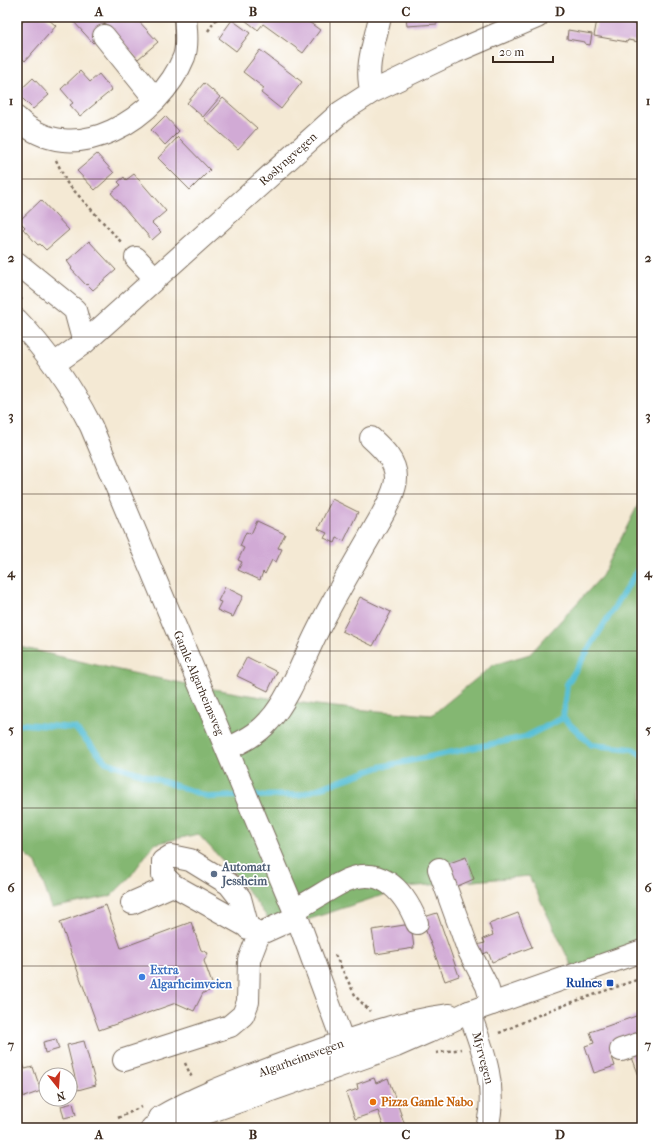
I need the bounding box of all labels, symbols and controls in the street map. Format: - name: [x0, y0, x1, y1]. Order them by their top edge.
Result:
- text: A: [94, 4, 104, 19]
- text: B: [249, 4, 258, 19]
- text: C: [402, 4, 411, 19]
- text: D: [555, 4, 565, 19]
- scale bar: [493, 38, 553, 64]
- text: 20 m: [499, 45, 524, 59]
- text: 1: [9, 93, 14, 108]
- text: 1: [646, 93, 651, 108]
- street label: Røslyngvegen: [256, 129, 320, 189]
- text: 2: [8, 250, 15, 265]
- text: 2: [645, 250, 652, 265]
- text: 3: [8, 408, 14, 424]
- text: 3: [645, 408, 651, 424]
- text: 4: [6, 565, 16, 581]
- text: 4: [643, 565, 653, 581]
- street label: Gamle Algarheimsveg: [171, 628, 228, 738]
- text: 5: [8, 722, 14, 737]
- text: 5: [645, 722, 651, 737]
- place label: Automat1 Jessheim: [220, 860, 271, 889]
- marker: Automat1 Jessheim: [209, 869, 219, 879]
- text: 6: [7, 880, 15, 895]
- text: 6: [644, 880, 652, 895]
- place label: Extra Algarheimveien: [149, 963, 233, 992]
- marker: Extra Algarheimveien: [137, 972, 147, 982]
- place label: Rulnes: [566, 976, 603, 990]
- marker: Rulnes: [605, 978, 615, 988]
- street label: Myrvegen: [469, 1030, 497, 1086]
- street label: Algarheimsvegen: [256, 1036, 346, 1080]
- text: 7: [7, 1037, 15, 1052]
- text: 7: [644, 1037, 652, 1052]
- north arrow: [38, 1067, 78, 1107]
- text: N: [54, 1089, 67, 1104]
- place label: Pizza Gamle Nabo: [381, 1095, 473, 1109]
- marker: Pizza Gamle Nabo: [368, 1097, 378, 1107]
- text: A: [94, 1127, 104, 1142]
- text: B: [249, 1127, 258, 1142]
- text: C: [402, 1127, 411, 1142]
- text: D: [555, 1127, 565, 1142]

